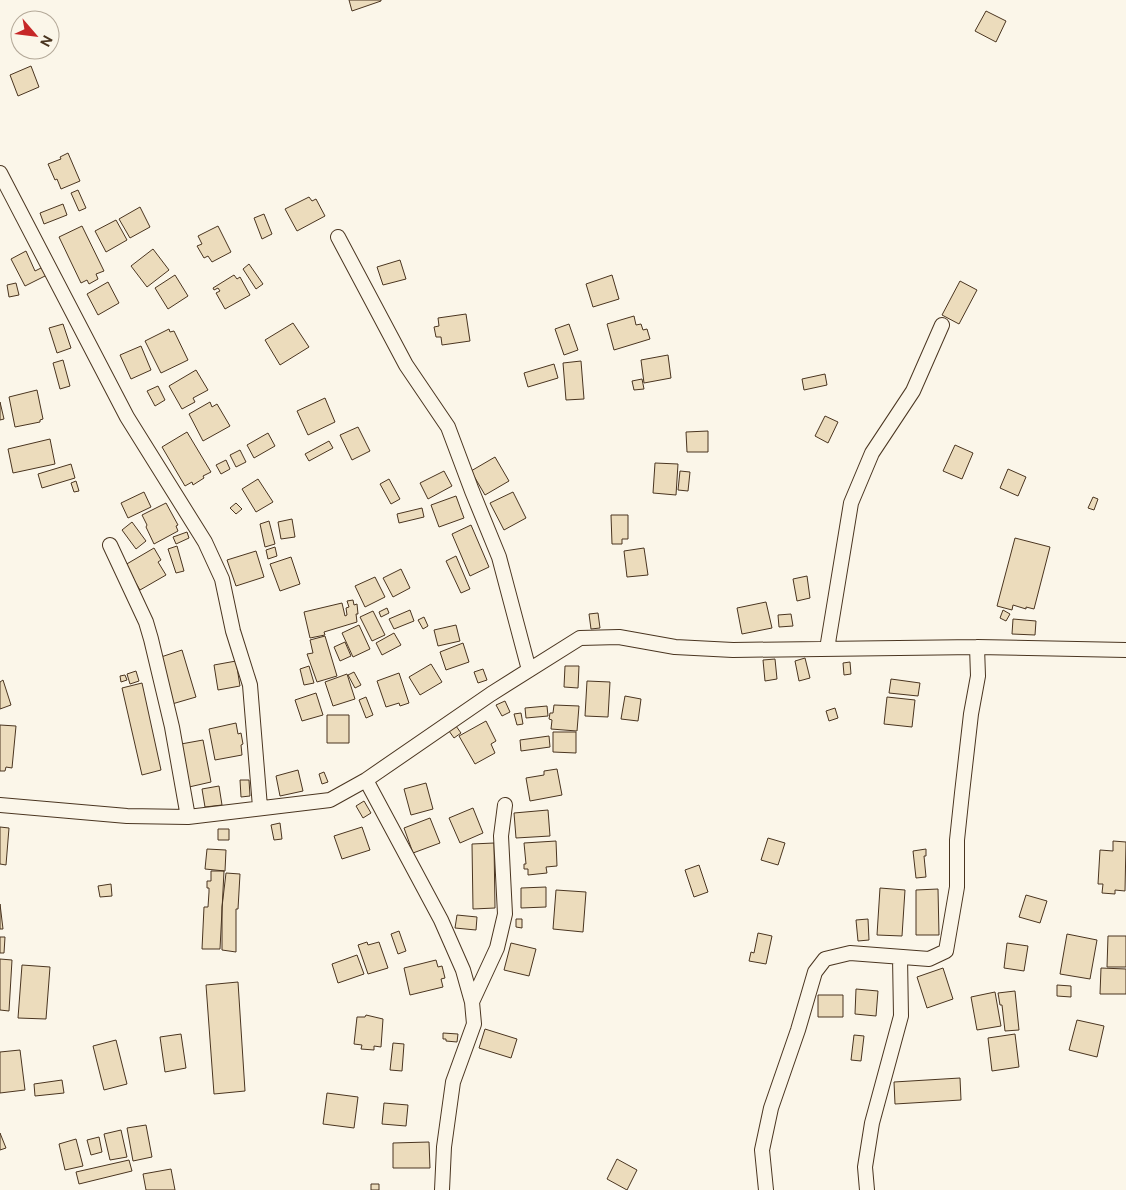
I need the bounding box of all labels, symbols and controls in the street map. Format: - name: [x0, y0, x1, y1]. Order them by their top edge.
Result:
- north arrow: [10, 10, 60, 60]
- text: N: [36, 32, 57, 50]

